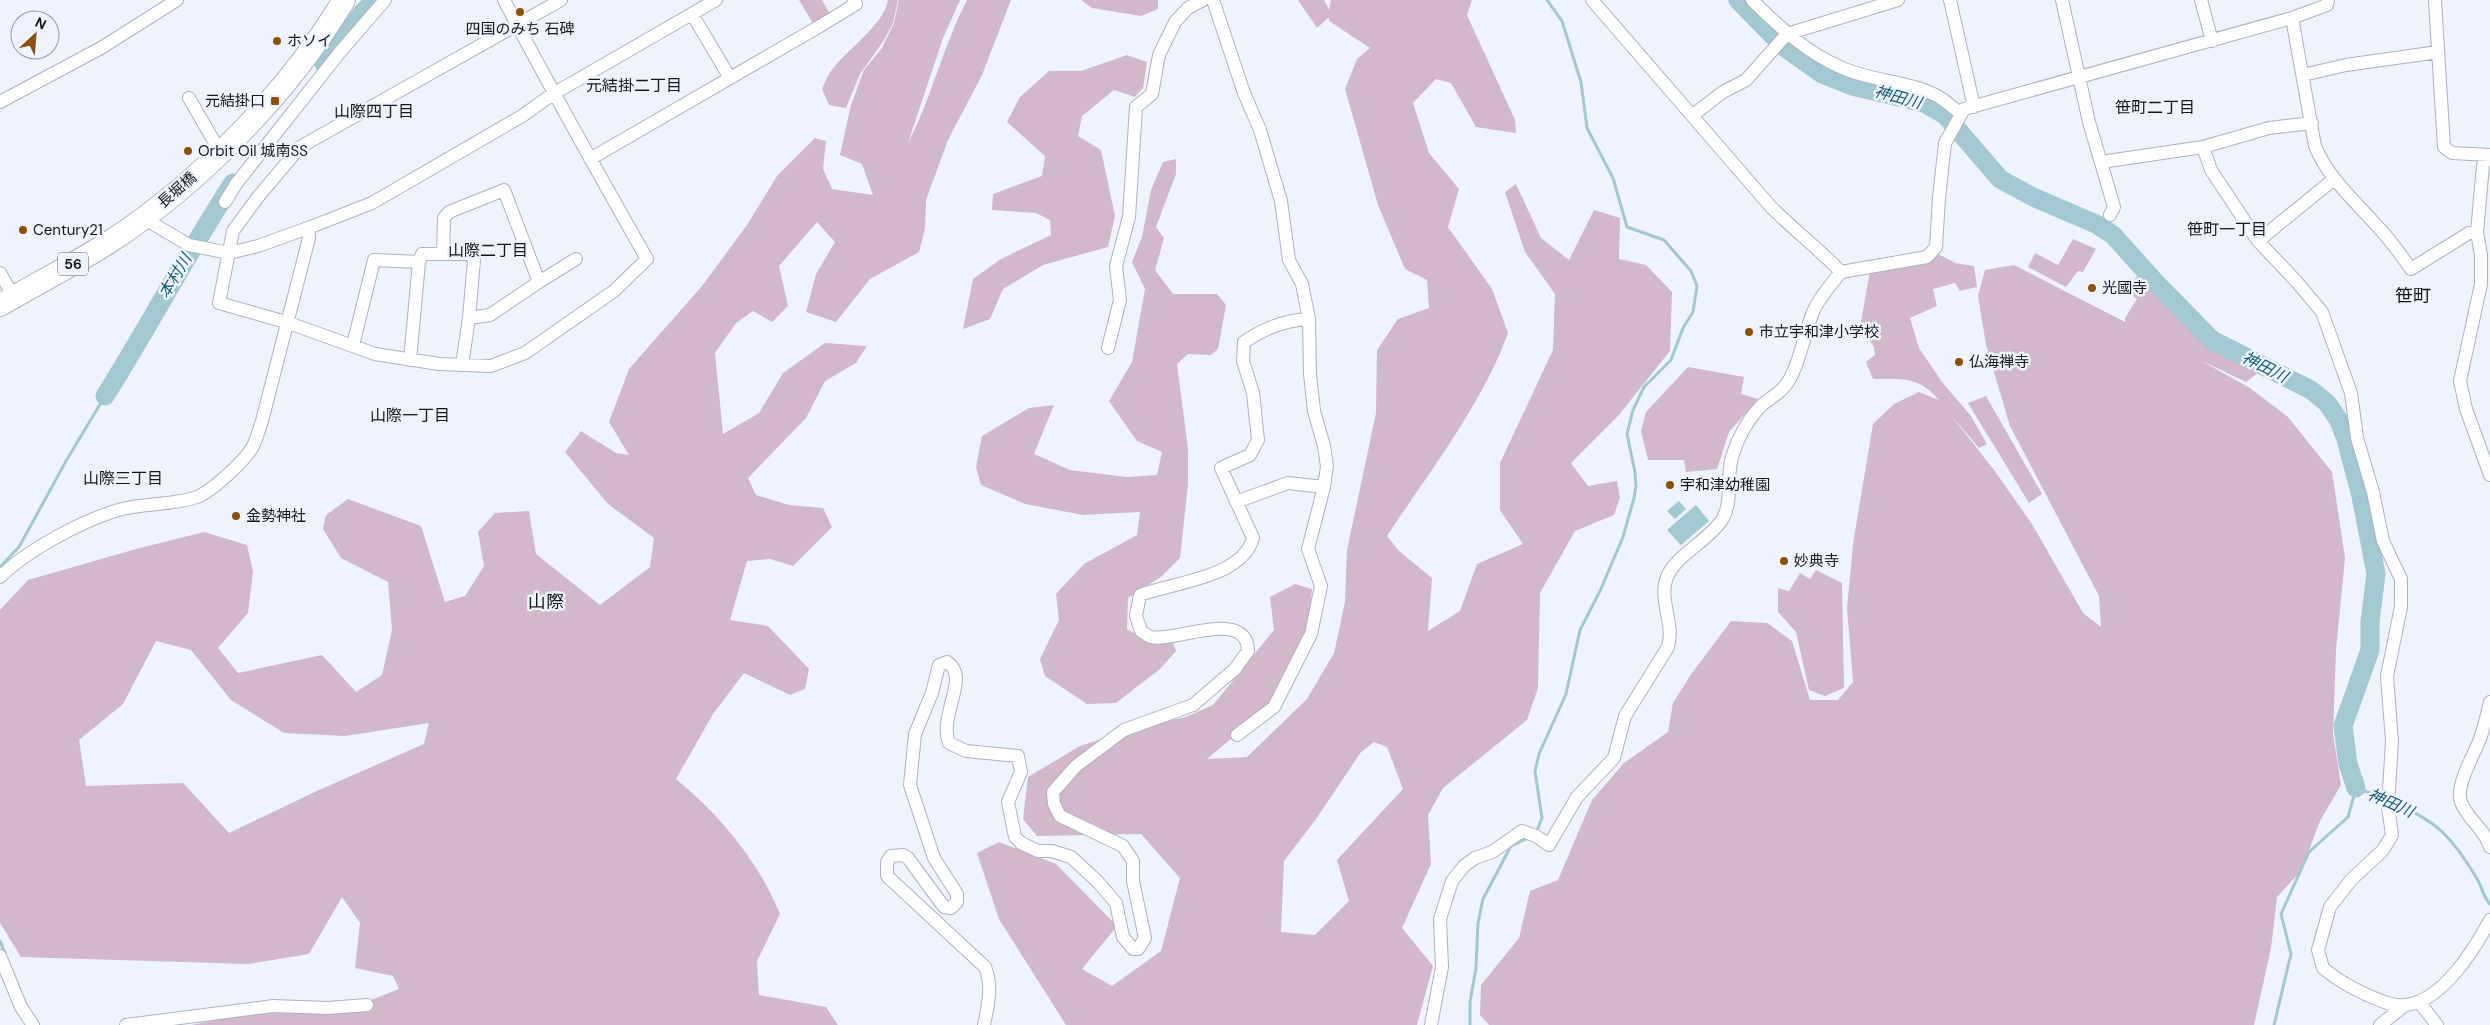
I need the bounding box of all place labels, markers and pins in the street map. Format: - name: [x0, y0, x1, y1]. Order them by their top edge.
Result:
- marker: 四国のみち 石碑: [514, 6, 526, 18]
- place label: 四国のみち 石碑: [466, 19, 575, 39]
- place label: ホソイ: [287, 31, 332, 51]
- marker: ホソイ: [271, 35, 283, 47]
- place label: 元結掛口: [205, 91, 265, 111]
- marker: 元結掛口: [269, 95, 281, 107]
- place label: Orbit Oil 城南SS: [198, 141, 308, 161]
- marker: Orbit Oil 城南SS: [182, 145, 194, 157]
- place label: Century21: [33, 220, 103, 240]
- marker: Century21: [17, 224, 29, 236]
- place label: 光國寺: [2102, 278, 2147, 298]
- marker: 光國寺: [2086, 282, 2098, 294]
- place label: 市立宇和津小学校: [1759, 322, 1879, 342]
- marker: 市立宇和津小学校: [1743, 326, 1755, 338]
- place label: 仏海禅寺: [1969, 352, 2029, 372]
- marker: 仏海禅寺: [1953, 356, 1965, 368]
- place label: 宇和津幼稚園: [1680, 475, 1770, 495]
- marker: 宇和津幼稚園: [1664, 479, 1676, 491]
- place label: 金勢神社: [246, 506, 306, 526]
- marker: 金勢神社: [230, 510, 242, 522]
- place label: 妙典寺: [1794, 551, 1839, 571]
- marker: 妙典寺: [1778, 555, 1790, 567]

